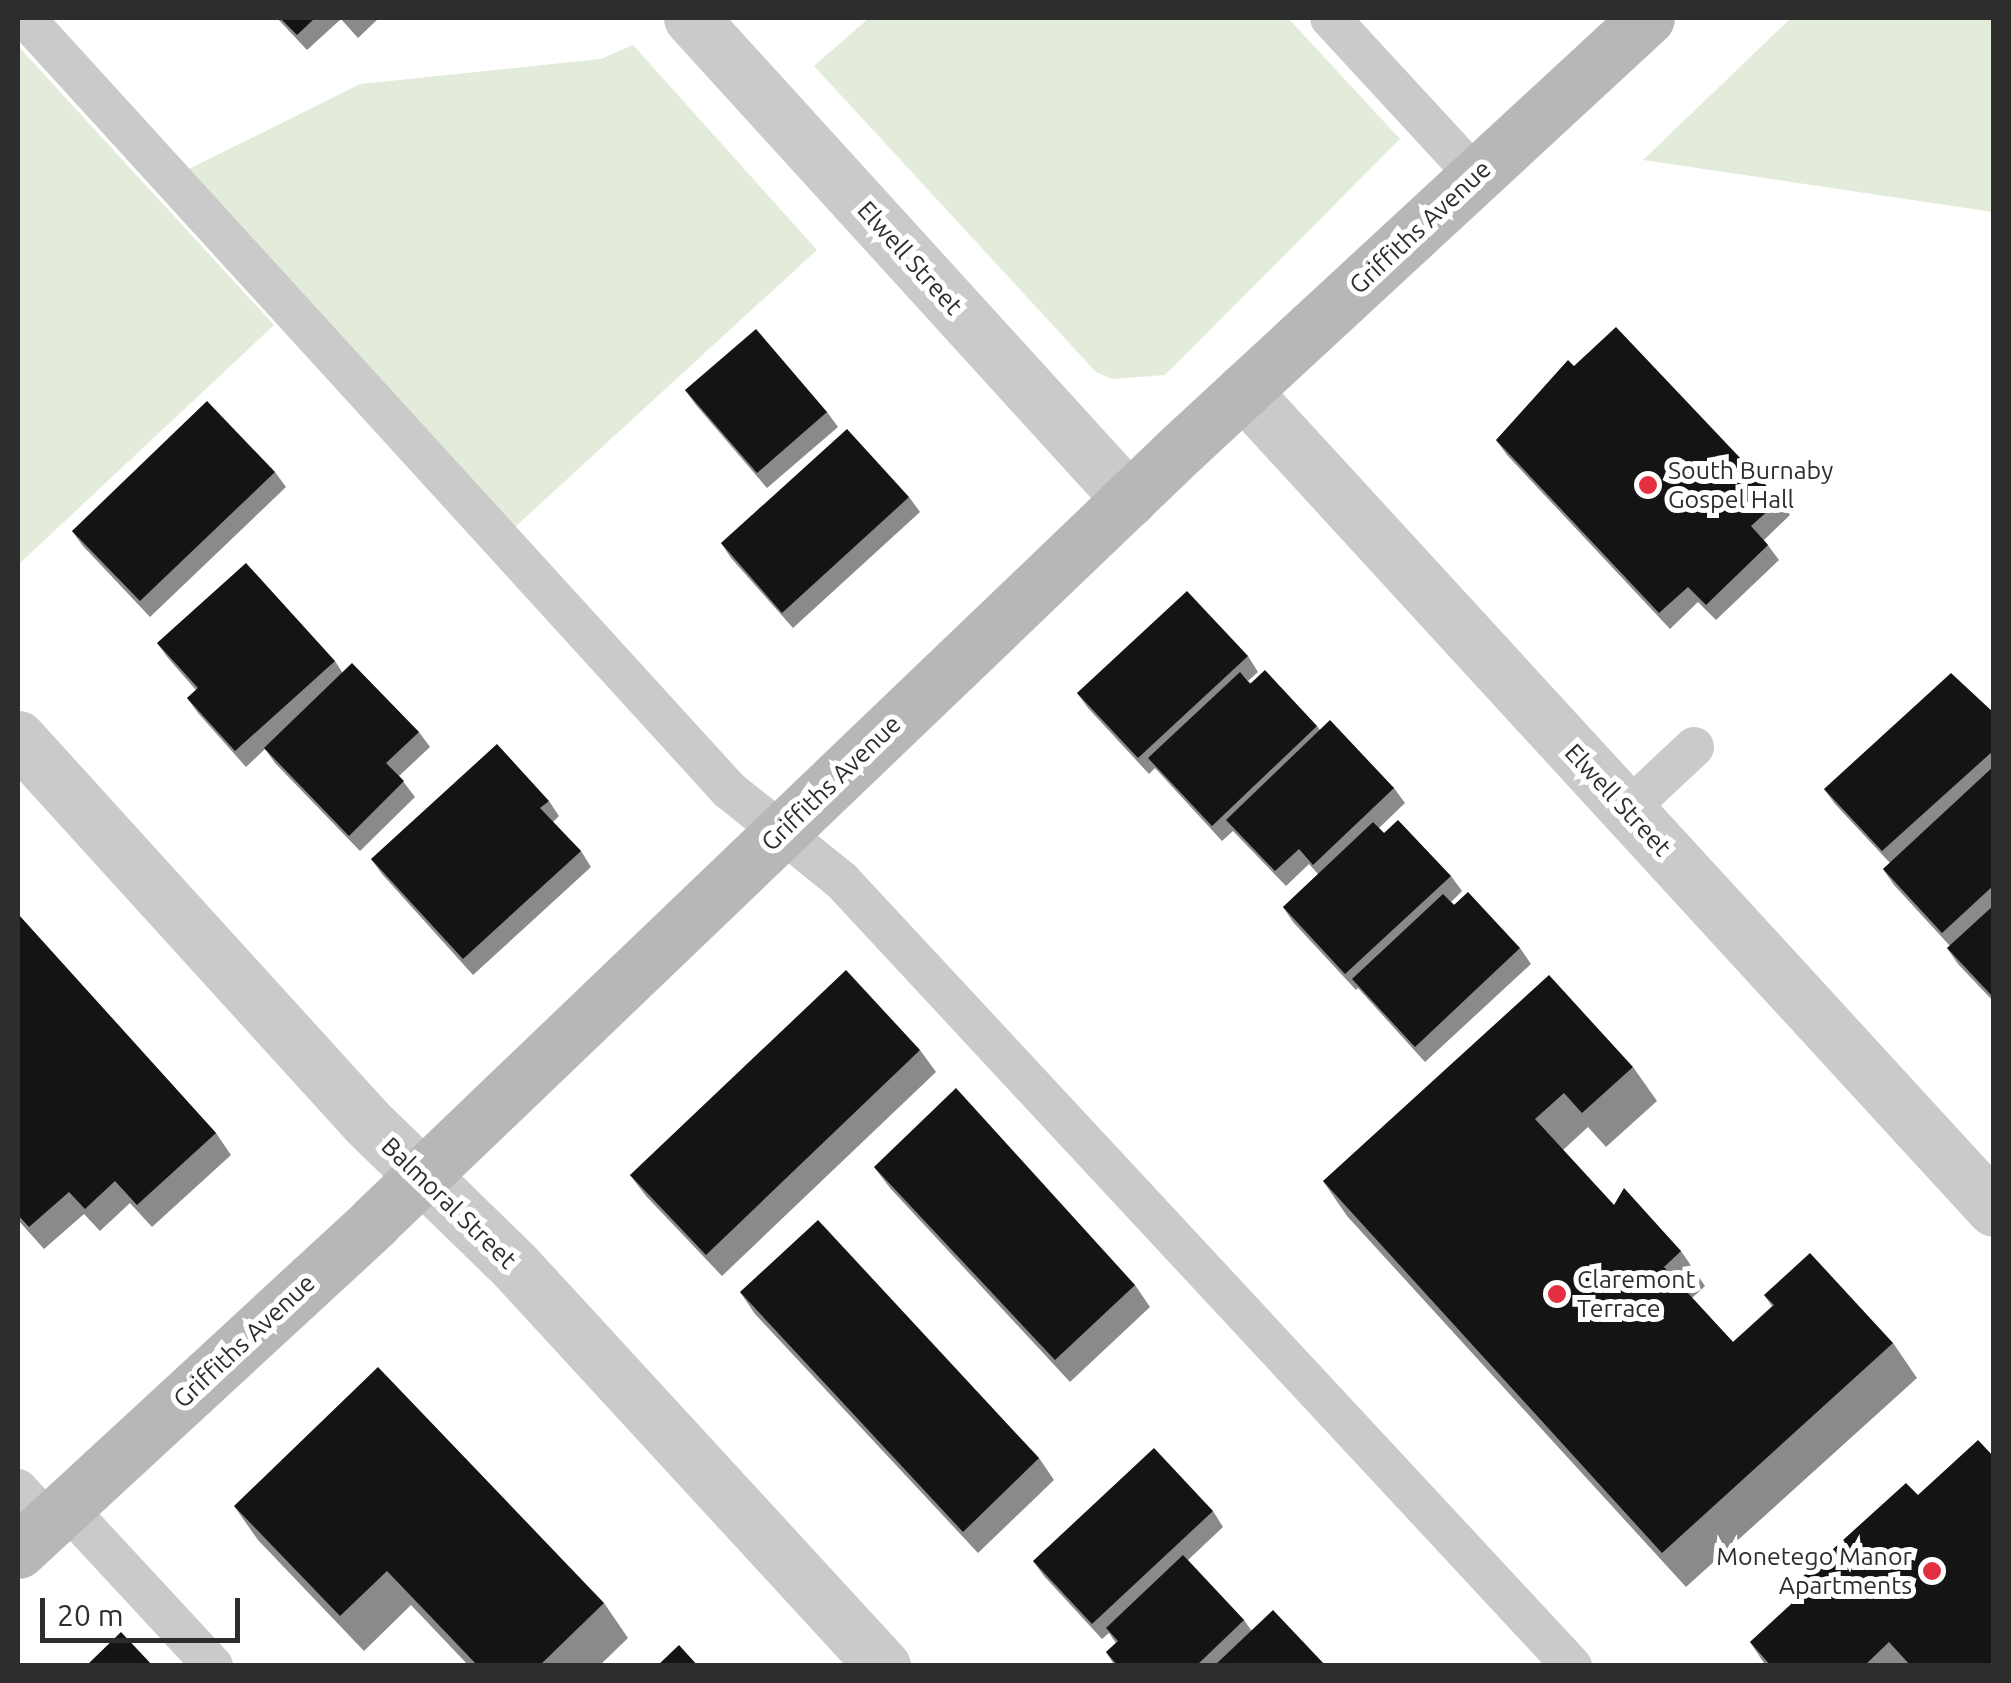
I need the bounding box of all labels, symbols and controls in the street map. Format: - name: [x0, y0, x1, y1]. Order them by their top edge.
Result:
- street label: Griffiths Avenue: [1343, 154, 1497, 300]
- street label: Elwell Street: [851, 195, 969, 321]
- place label: South Burnaby Gospel Hall: [1668, 456, 1833, 515]
- marker: South Burnaby Gospel Hall: [1637, 474, 1659, 496]
- street label: Griffiths Avenue: [755, 709, 907, 857]
- street label: Elwell Street: [1558, 738, 1678, 862]
- street label: Balmoral Street: [375, 1131, 523, 1275]
- place label: Claremont Terrace: [1577, 1265, 1695, 1324]
- street label: Griffiths Avenue: [167, 1268, 321, 1414]
- marker: Claremont Terrace: [1546, 1283, 1568, 1305]
- place label: Monetego Manor Apartments: [1716, 1542, 1912, 1601]
- marker: Monetego Manor Apartments: [1921, 1560, 1943, 1582]
- scale bar: [45, 1578, 245, 1640]
- text: 20 m: [57, 1598, 124, 1632]

